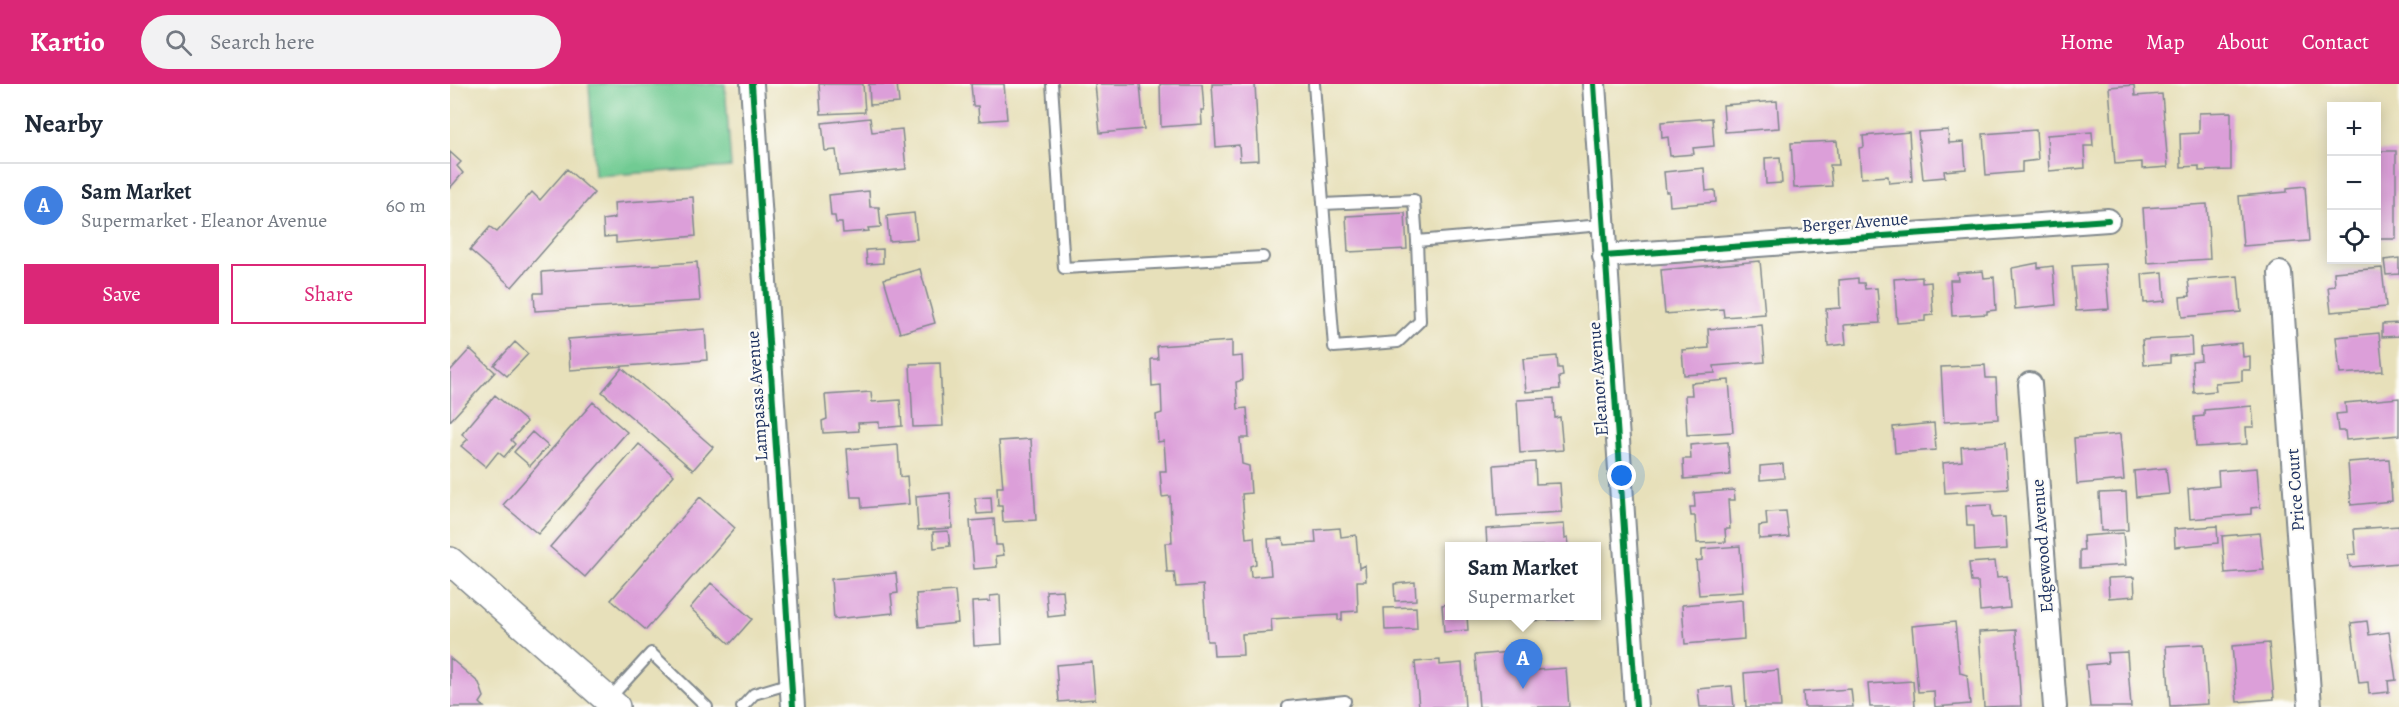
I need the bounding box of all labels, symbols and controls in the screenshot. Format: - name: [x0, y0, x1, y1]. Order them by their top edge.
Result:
- search box: [141, 15, 561, 69]
- text: Kartio: [30, 23, 105, 61]
- icon: search: [162, 26, 195, 59]
- text: Search here: [210, 27, 315, 57]
- text: Home: [2060, 28, 2113, 56]
- text: Map: [2146, 28, 2184, 56]
- text: About: [2217, 28, 2269, 56]
- text: Contact: [2302, 28, 2369, 56]
- map controls: [2327, 102, 2381, 264]
- button: +: [2327, 102, 2381, 156]
- text: Nearby: [24, 106, 103, 141]
- button: −: [2327, 156, 2381, 210]
- text: Sam Market: [81, 177, 192, 207]
- text: A: [37, 192, 50, 219]
- text: 60 m: [386, 192, 426, 219]
- street label: Berger Avenue: [1801, 206, 1909, 238]
- text: Supermarket · Eleanor Avenue: [81, 207, 327, 234]
- button: locate: [2327, 210, 2381, 264]
- button: Save: [24, 264, 219, 324]
- button: Share: [231, 264, 426, 324]
- street label: Eleanor Avenue: [1582, 321, 1614, 437]
- street label: Lampasas Avenue: [740, 330, 774, 462]
- street label: Price Court: [2280, 448, 2310, 532]
- your location: [1607, 461, 1636, 490]
- street label: Edgewood Avenue: [2025, 478, 2059, 614]
- popup: [1445, 542, 1601, 620]
- text: Sam Market: [1468, 553, 1578, 583]
- text: Supermarket: [1468, 583, 1575, 610]
- pin: A: [1504, 640, 1542, 689]

